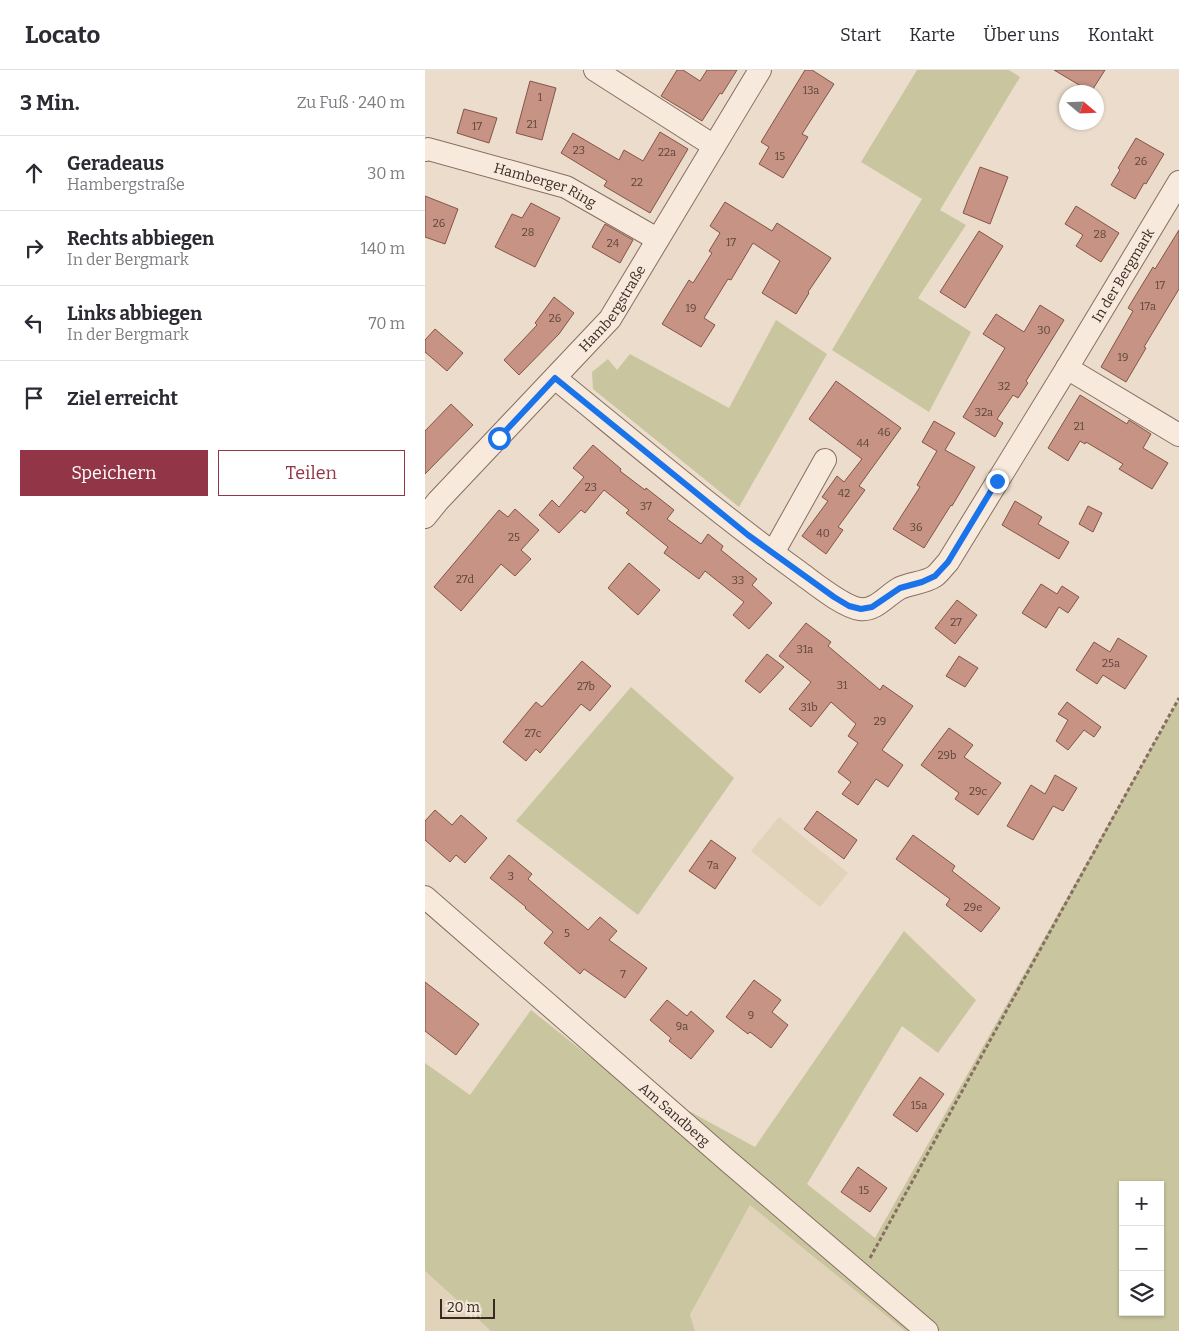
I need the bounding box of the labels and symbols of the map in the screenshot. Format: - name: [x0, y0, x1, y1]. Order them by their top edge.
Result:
- house number: 13a: [803, 84, 819, 97]
- north arrow: [1059, 85, 1104, 130]
- house number: 1: [538, 91, 543, 104]
- house number: 21: [527, 118, 538, 131]
- house number: 17: [472, 120, 482, 133]
- house number: 23: [573, 144, 585, 157]
- house number: 22a: [658, 146, 676, 159]
- house number: 15: [775, 150, 785, 163]
- house number: 26: [1135, 155, 1147, 168]
- street label: Hamberger Ring: [492, 159, 600, 211]
- house number: 22: [631, 176, 643, 189]
- house number: 26: [433, 217, 445, 230]
- street label: In der Bergmark: [1088, 225, 1158, 325]
- house number: 28: [522, 226, 534, 239]
- house number: 28: [1094, 228, 1106, 241]
- house number: 17: [726, 236, 736, 249]
- house number: 24: [607, 237, 620, 250]
- street label: Hambergstraße: [575, 262, 649, 355]
- house number: 17: [1155, 279, 1165, 292]
- house number: 17a: [1140, 300, 1156, 313]
- house number: 19: [686, 302, 696, 315]
- house number: 26: [549, 312, 561, 325]
- house number: 30: [1037, 324, 1051, 337]
- house number: 19: [1118, 351, 1128, 364]
- house number: 32: [998, 380, 1010, 393]
- house number: 32a: [975, 406, 993, 419]
- house number: 21: [1074, 420, 1085, 433]
- house number: 46: [878, 426, 890, 439]
- route start: [488, 427, 511, 450]
- house number: 44: [857, 437, 870, 450]
- route end: [986, 470, 1009, 493]
- house number: 23: [585, 481, 597, 494]
- house number: 42: [838, 487, 850, 500]
- house number: 37: [640, 500, 652, 513]
- house number: 36: [910, 521, 922, 534]
- house number: 40: [816, 527, 830, 540]
- house number: 25: [508, 531, 520, 544]
- house number: 27d: [456, 573, 474, 586]
- house number: 33: [732, 574, 744, 587]
- house number: 27: [950, 616, 962, 629]
- house number: 31a: [797, 643, 813, 656]
- house number: 25a: [1102, 657, 1120, 670]
- house number: 31: [837, 679, 848, 692]
- house number: 27b: [577, 680, 595, 693]
- house number: 31b: [800, 701, 818, 714]
- house number: 29: [874, 715, 886, 728]
- house number: 27c: [524, 727, 542, 740]
- house number: 29b: [938, 749, 956, 762]
- house number: 29c: [969, 785, 987, 798]
- house number: 7a: [707, 859, 719, 872]
- house number: 3: [508, 870, 514, 883]
- house number: 29e: [964, 901, 982, 914]
- house number: 5: [564, 927, 570, 940]
- house number: 7: [620, 968, 626, 981]
- house number: 9: [748, 1009, 754, 1022]
- house number: 9a: [676, 1020, 688, 1033]
- street label: Am Sandberg: [636, 1079, 714, 1150]
- house number: 15a: [911, 1099, 927, 1112]
- house number: 15: [859, 1184, 869, 1197]
- scale bar: [440, 1296, 495, 1319]

